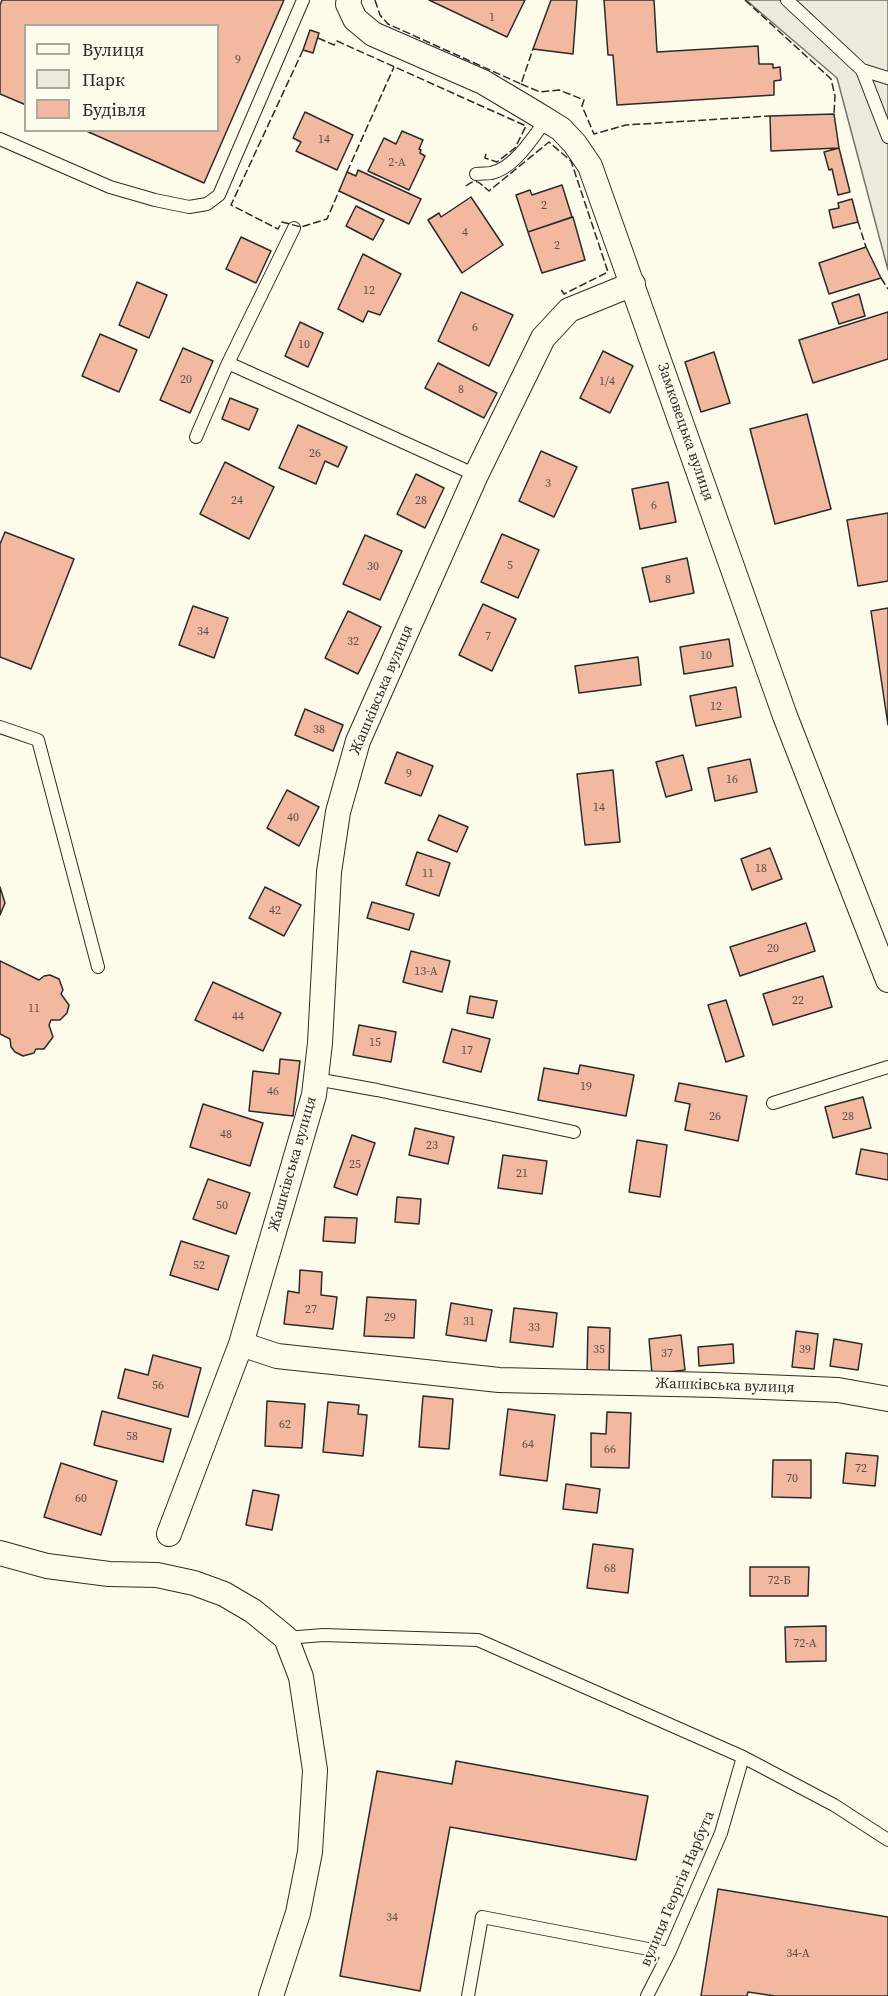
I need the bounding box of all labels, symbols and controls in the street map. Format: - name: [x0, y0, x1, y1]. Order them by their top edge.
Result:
- house number: 1: [489, 11, 495, 25]
- legend: [24, 24, 219, 132]
- text: Вулиця: [82, 37, 144, 62]
- house number: 9: [235, 53, 241, 67]
- text: Парк: [82, 67, 125, 92]
- text: Будівля: [82, 97, 146, 122]
- house number: 14: [318, 133, 330, 147]
- house number: 2-А: [388, 156, 406, 170]
- house number: 2: [541, 199, 547, 213]
- house number: 4: [462, 226, 468, 240]
- house number: 2: [554, 239, 560, 253]
- house number: 12: [363, 284, 375, 298]
- house number: 6: [472, 321, 478, 335]
- house number: 10: [298, 338, 310, 352]
- street label: Замковецька вулиця: [653, 361, 717, 503]
- house number: 20: [180, 373, 192, 387]
- house number: 1/4: [599, 375, 615, 389]
- house number: 8: [458, 383, 464, 397]
- house number: 26: [309, 447, 321, 461]
- house number: 3: [545, 477, 551, 491]
- house number: 24: [231, 494, 243, 508]
- house number: 28: [415, 494, 427, 508]
- house number: 6: [651, 499, 657, 513]
- house number: 5: [507, 559, 513, 573]
- house number: 30: [367, 560, 379, 574]
- house number: 8: [665, 573, 671, 587]
- street label: Жашківська вулиця: [347, 622, 417, 758]
- house number: 34: [197, 625, 209, 639]
- house number: 7: [485, 630, 491, 644]
- house number: 32: [347, 635, 359, 649]
- house number: 10: [700, 649, 712, 663]
- house number: 12: [710, 700, 722, 714]
- house number: 38: [313, 723, 325, 737]
- house number: 9: [406, 767, 412, 781]
- house number: 16: [726, 773, 738, 787]
- house number: 14: [593, 801, 605, 815]
- house number: 40: [287, 811, 299, 825]
- house number: 18: [755, 862, 767, 876]
- house number: 11: [422, 867, 434, 881]
- house number: 42: [269, 904, 281, 918]
- house number: 20: [767, 942, 779, 956]
- house number: 13-А: [414, 965, 438, 979]
- house number: 22: [792, 994, 804, 1008]
- house number: 11: [28, 1002, 40, 1016]
- house number: 44: [232, 1010, 244, 1024]
- house number: 15: [369, 1036, 381, 1050]
- house number: 17: [461, 1044, 473, 1058]
- house number: 19: [580, 1080, 592, 1094]
- house number: 46: [267, 1085, 279, 1099]
- street label: Жашківська вулиця: [265, 1095, 321, 1233]
- house number: 26: [709, 1110, 721, 1124]
- house number: 28: [842, 1110, 854, 1124]
- house number: 48: [220, 1128, 232, 1142]
- house number: 23: [426, 1139, 438, 1153]
- house number: 25: [349, 1158, 361, 1172]
- house number: 21: [516, 1167, 528, 1181]
- house number: 50: [216, 1199, 228, 1213]
- house number: 52: [193, 1259, 205, 1273]
- house number: 27: [305, 1303, 317, 1317]
- house number: 29: [384, 1311, 396, 1325]
- house number: 31: [463, 1315, 475, 1329]
- house number: 33: [528, 1321, 540, 1335]
- house number: 35: [593, 1343, 605, 1357]
- house number: 39: [799, 1343, 811, 1357]
- house number: 37: [661, 1347, 673, 1361]
- street label: Жашківська вулиця: [655, 1375, 795, 1397]
- house number: 56: [152, 1379, 164, 1393]
- house number: 62: [279, 1418, 291, 1432]
- house number: 58: [126, 1430, 138, 1444]
- house number: 64: [522, 1438, 534, 1452]
- house number: 66: [604, 1443, 616, 1457]
- house number: 72: [855, 1462, 867, 1476]
- house number: 70: [786, 1472, 798, 1486]
- house number: 60: [75, 1492, 87, 1506]
- house number: 68: [604, 1562, 616, 1576]
- house number: 72-Б: [767, 1574, 791, 1588]
- house number: 72-А: [793, 1637, 817, 1651]
- street label: вулиця Георгія Нарбута: [637, 1808, 719, 1970]
- house number: 34: [386, 1911, 398, 1925]
- house number: 34-А: [786, 1947, 810, 1961]

